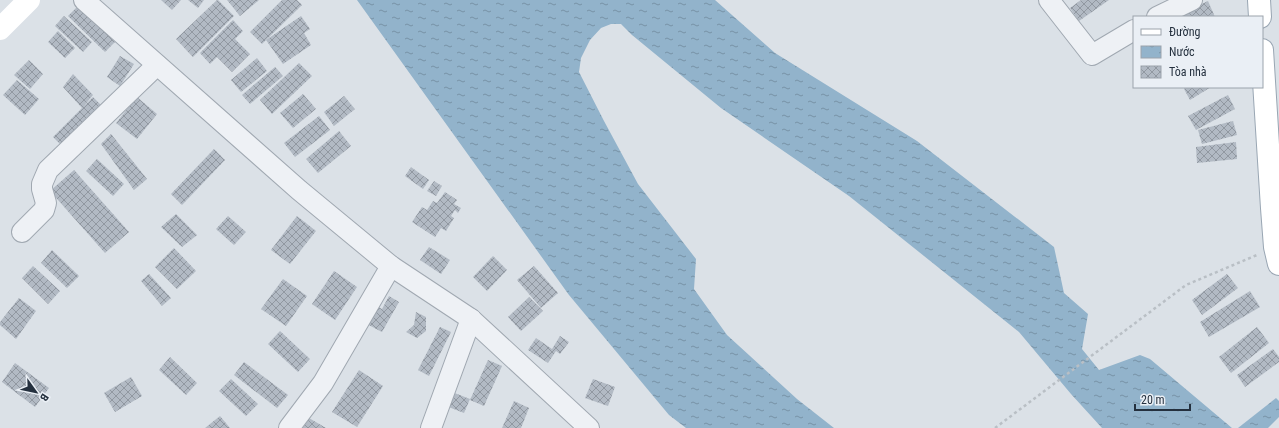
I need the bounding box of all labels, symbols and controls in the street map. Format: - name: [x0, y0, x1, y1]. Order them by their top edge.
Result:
- legend: [1133, 16, 1263, 88]
- text: Đường: [1169, 25, 1200, 39]
- text: Nước: [1169, 45, 1195, 59]
- text: Tòa nhà: [1169, 65, 1207, 79]
- north arrow: [16, 372, 56, 412]
- scale bar: [1135, 386, 1190, 412]
- text: B: [37, 391, 51, 403]
- text: 20 m: [1141, 393, 1165, 407]

